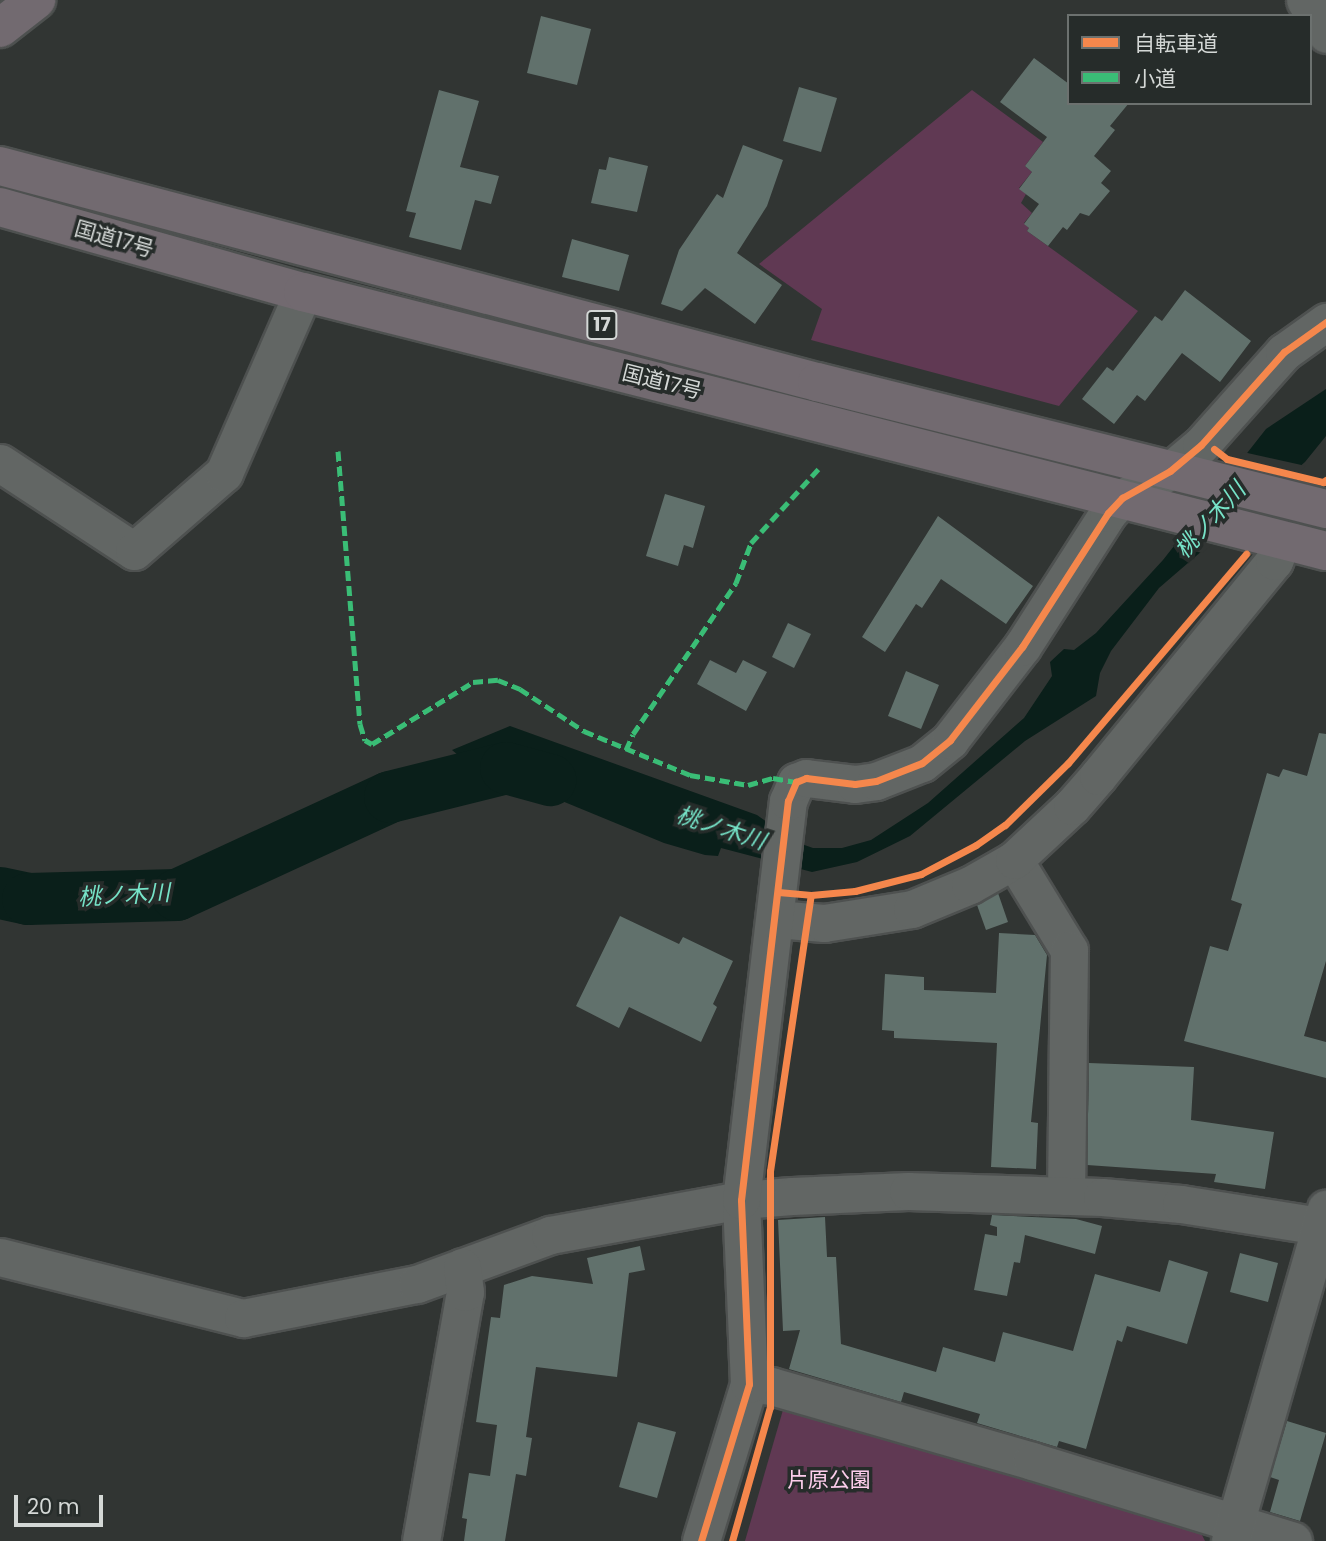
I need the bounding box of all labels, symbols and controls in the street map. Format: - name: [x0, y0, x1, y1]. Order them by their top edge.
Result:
- legend: [1067, 14, 1312, 105]
- text: 自転車道: [1134, 29, 1218, 58]
- text: 小道: [1134, 64, 1176, 93]
- street label: 国道17号: [72, 216, 156, 262]
- road number: 17: [586, 310, 618, 340]
- street label: 国道17号: [620, 360, 704, 404]
- water label: 桃ノ木川: [1169, 477, 1251, 563]
- water label: 桃ノ木川: [673, 801, 769, 855]
- water label: 桃ノ木川: [77, 879, 171, 911]
- park label: 片原公園: [787, 1467, 871, 1493]
- scale bar: [18, 1482, 107, 1526]
- text: 20 m: [27, 1492, 80, 1521]

